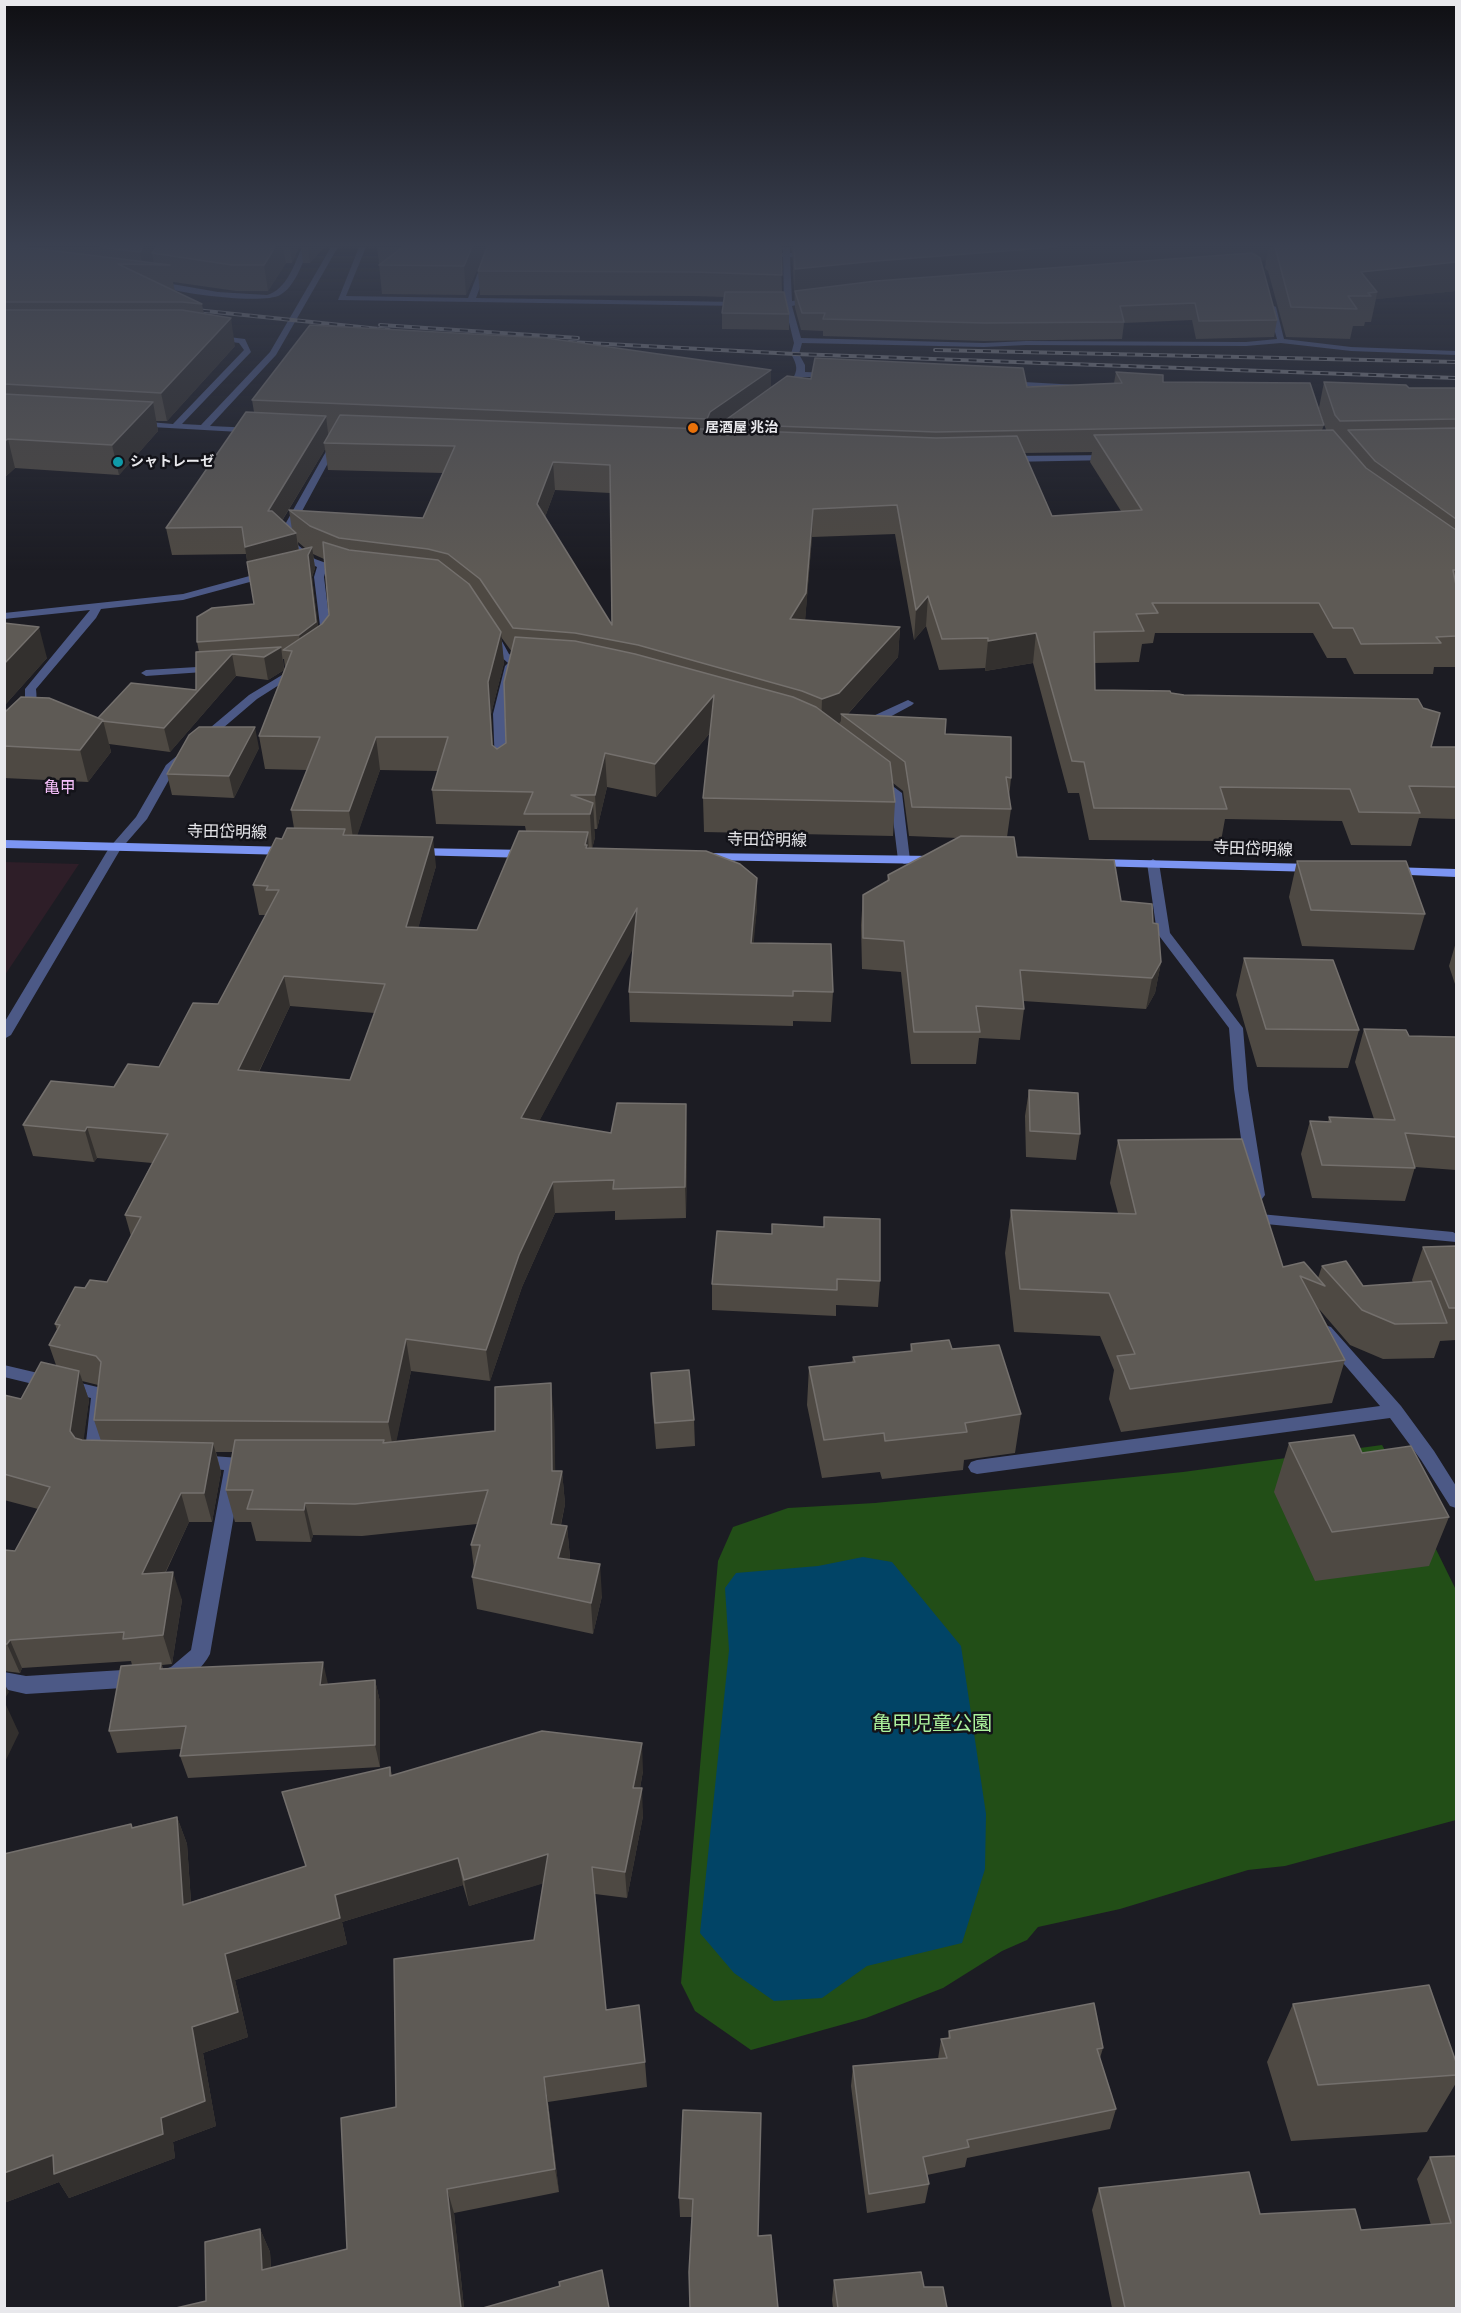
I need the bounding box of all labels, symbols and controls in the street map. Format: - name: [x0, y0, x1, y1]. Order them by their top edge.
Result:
- place label: 居酒屋 兆治: [705, 420, 778, 436]
- marker: 居酒屋 兆治: [686, 421, 700, 435]
- place label: シャトレーゼ: [130, 454, 214, 470]
- marker: シャトレーゼ: [111, 455, 125, 469]
- district label: 亀甲: [44, 779, 76, 799]
- street label: 寺田岱明線: [187, 823, 267, 843]
- street label: 寺田岱明線: [727, 831, 807, 851]
- street label: 寺田岱明線: [1213, 839, 1293, 861]
- park label: 亀甲児童公園: [872, 1713, 992, 1737]

